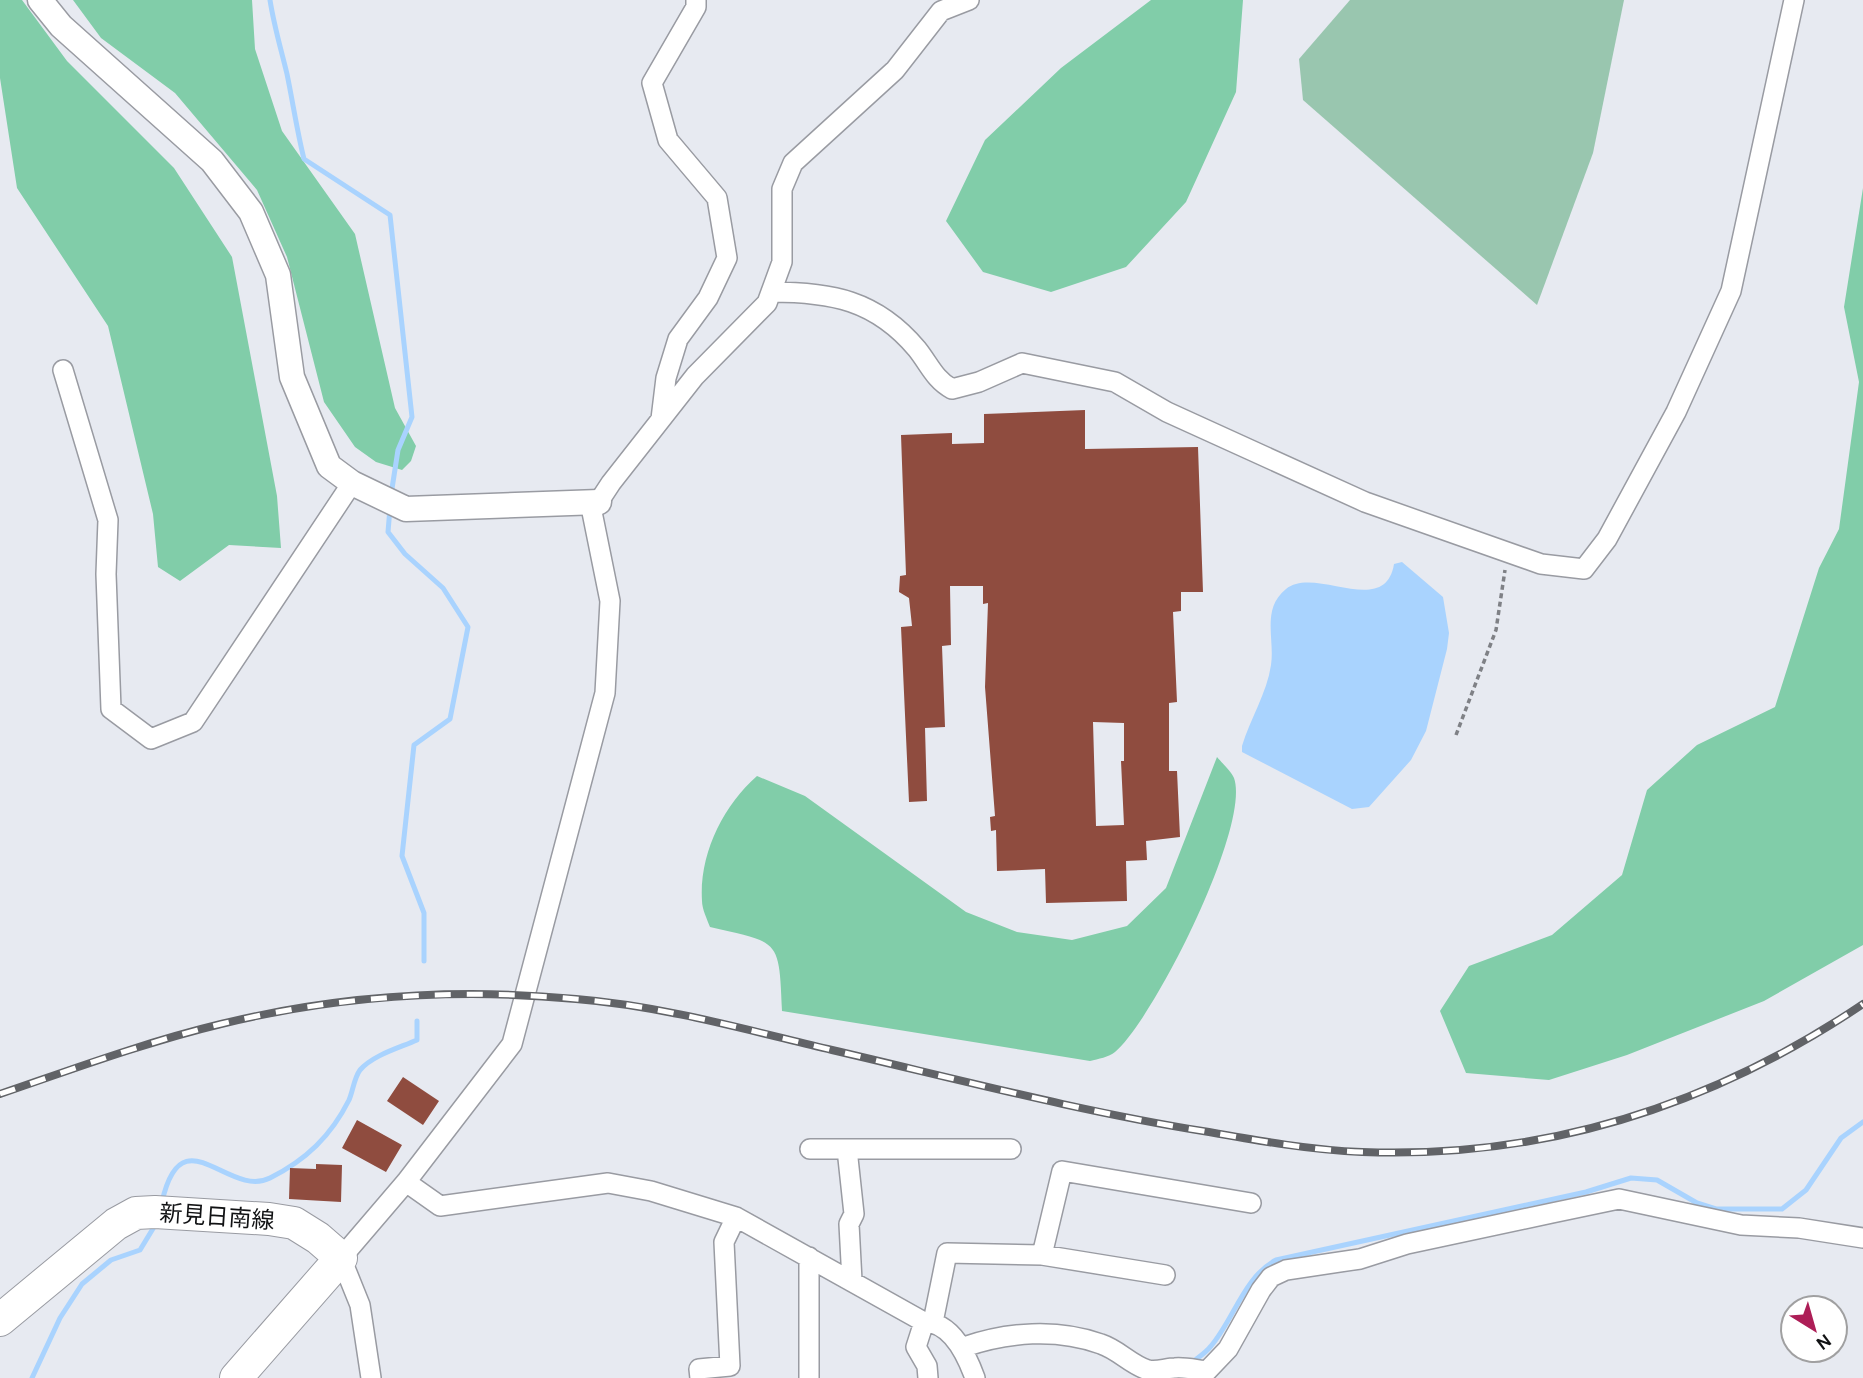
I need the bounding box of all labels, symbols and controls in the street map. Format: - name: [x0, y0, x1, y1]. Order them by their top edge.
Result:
- street label: 新見日南線: [159, 1200, 275, 1234]
- north arrow: [1779, 1294, 1849, 1364]
- text: N: [1812, 1329, 1836, 1355]

